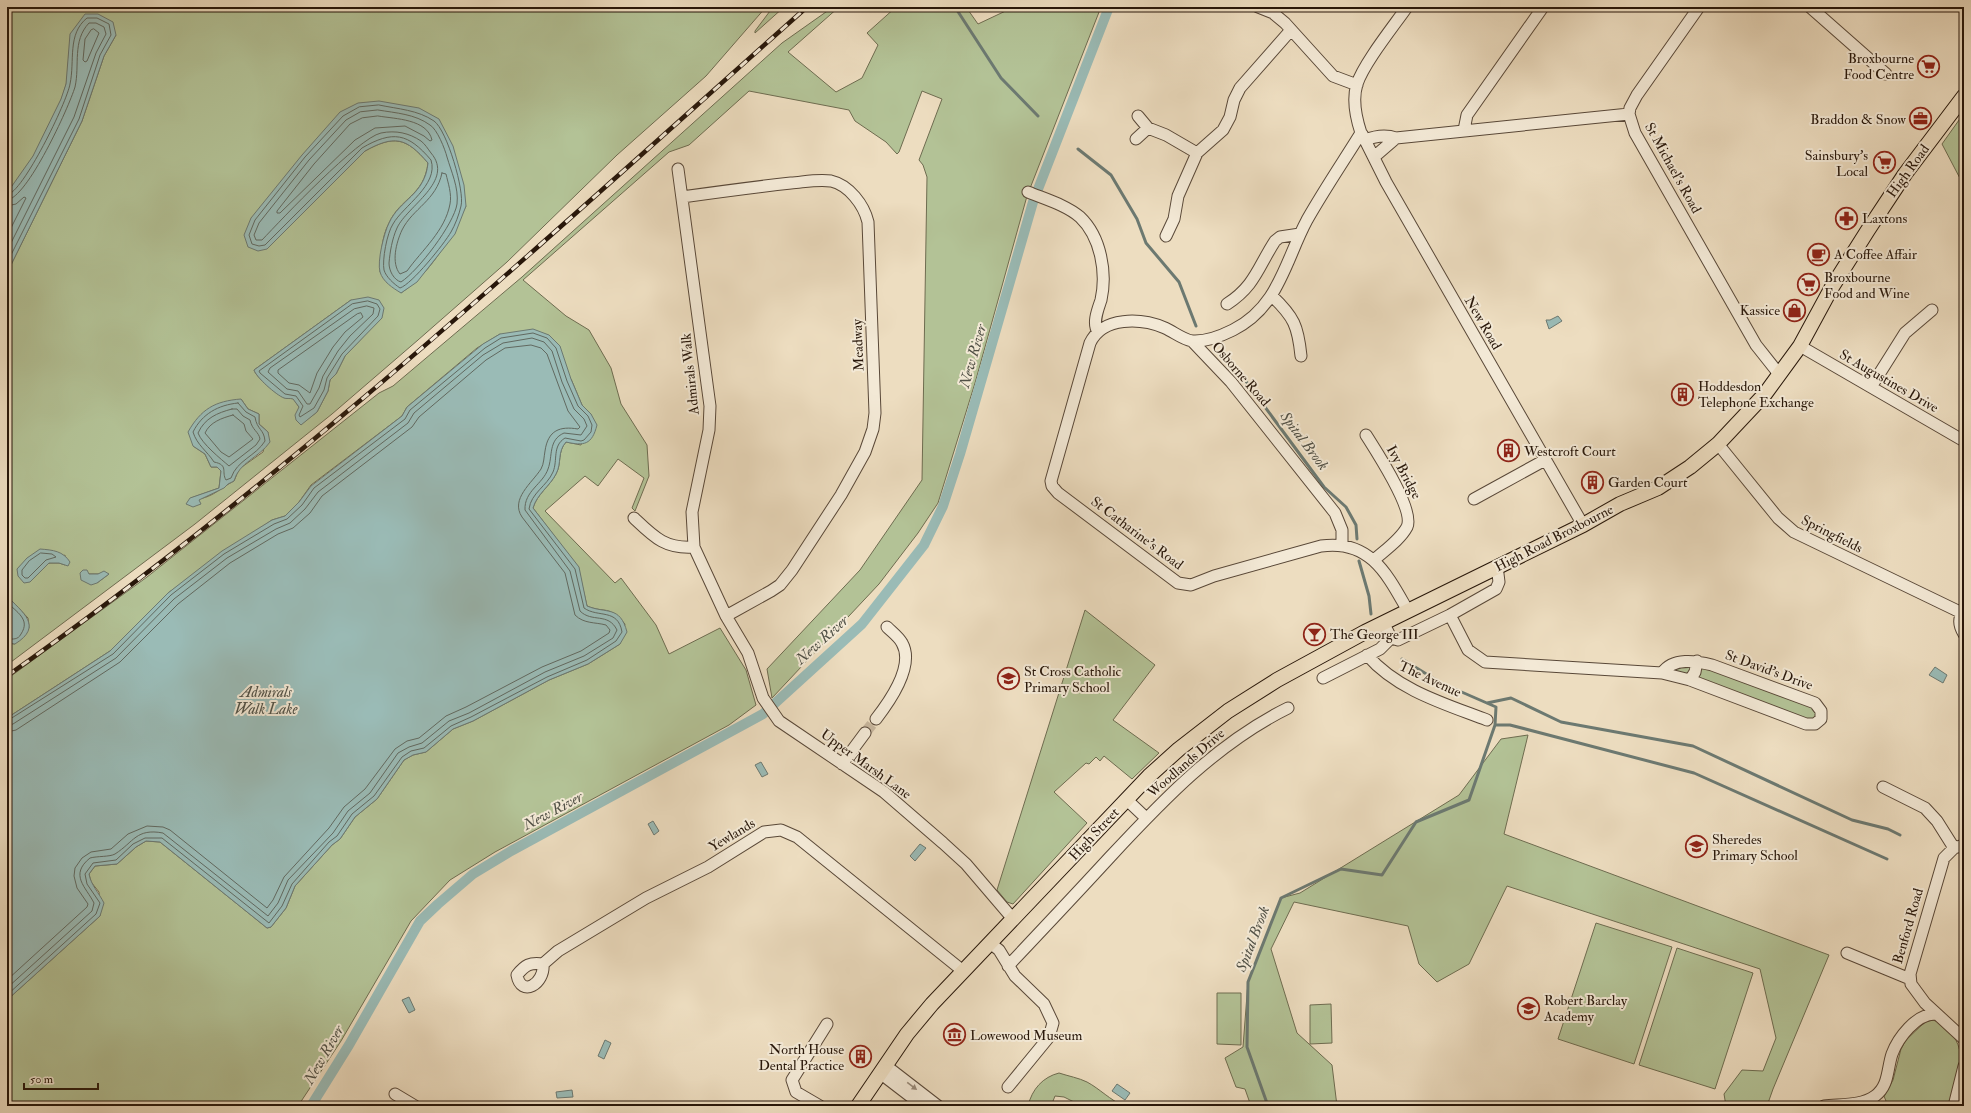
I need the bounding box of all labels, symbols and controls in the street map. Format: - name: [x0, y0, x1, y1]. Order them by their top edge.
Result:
- place label: Broxbourne Food Centre: [1843, 50, 1914, 83]
- supermarket icon: Broxbourne Food Centre: [1916, 53, 1942, 79]
- office icon: Braddon & Snow: [1908, 106, 1934, 132]
- place label: Braddon & Snow: [1810, 111, 1906, 128]
- street label: St Michael's Road: [1641, 120, 1705, 216]
- street label: High Road: [1883, 141, 1933, 201]
- place label: Sainsbury's Local: [1805, 147, 1868, 180]
- supermarket icon: Sainsbury's Local: [1871, 150, 1897, 176]
- pharmacy icon: Laxtons: [1833, 205, 1859, 231]
- place label: Laxtons: [1862, 210, 1908, 227]
- cafe icon: A Coffee Affair: [1805, 241, 1831, 267]
- place label: A Coffee Affair: [1833, 246, 1918, 263]
- place label: Broxbourne Food and Wine: [1824, 269, 1910, 302]
- supermarket icon: Broxbourne Food and Wine: [1795, 272, 1821, 298]
- street label: New Road: [1461, 293, 1505, 353]
- shop icon: Kassice: [1782, 297, 1808, 323]
- place label: Kassice: [1740, 302, 1780, 319]
- street label: Meadway: [849, 318, 868, 371]
- water label: New River: [955, 321, 991, 391]
- street label: Admirals Walk: [677, 332, 703, 417]
- street label: Osborne Road: [1208, 338, 1274, 410]
- street label: St Augustines Drive: [1836, 346, 1942, 416]
- place label: Hoddesdon Telephone Exchange: [1698, 378, 1814, 412]
- building icon: Hoddesdon Telephone Exchange: [1669, 381, 1695, 407]
- water label: Spital Brook: [1275, 407, 1332, 474]
- building icon: Westcroft Court: [1496, 438, 1522, 464]
- street label: Ivy Bridge: [1382, 442, 1425, 502]
- place label: Westcroft Court: [1523, 443, 1616, 460]
- building icon: Garden Court: [1580, 469, 1606, 495]
- place label: Garden Court: [1608, 474, 1688, 491]
- street label: St Catharine's Road: [1087, 493, 1187, 573]
- street label: High Road Broxbourne: [1492, 501, 1616, 575]
- street label: Springfields: [1798, 511, 1866, 558]
- water label: New River: [791, 610, 853, 669]
- bar icon: The George III: [1302, 621, 1328, 647]
- place label: The George III: [1330, 626, 1419, 643]
- street label: St David's Drive: [1723, 646, 1815, 694]
- street label: The Avenue: [1396, 657, 1464, 701]
- place label: St Cross Catholic Primary School: [1024, 663, 1122, 697]
- school or university icon: St Cross Catholic Primary School: [996, 666, 1022, 692]
- water label: Admirals Walk Lake: [235, 683, 298, 719]
- street label: Upper Marsh Lane: [817, 725, 915, 804]
- street label: Woodlands Drive: [1143, 725, 1228, 802]
- water label: New River: [519, 787, 587, 835]
- street label: High Street: [1065, 804, 1123, 864]
- street label: Yewlands: [706, 814, 758, 855]
- place label: Sheredes Primary School: [1712, 831, 1798, 865]
- school or university icon: Sheredes Primary School: [1683, 834, 1709, 860]
- street label: Benford Road: [1889, 886, 1927, 966]
- water label: Spital Brook: [1231, 903, 1274, 975]
- place label: Robert Barclay Academy: [1543, 992, 1628, 1026]
- school or university icon: Robert Barclay Academy: [1516, 995, 1542, 1021]
- water label: New River: [299, 1021, 349, 1089]
- museum icon: Lowewood Museum: [941, 1022, 967, 1048]
- place label: Lowewood Museum: [970, 1027, 1083, 1044]
- place label: North House Dental Practice: [758, 1041, 844, 1074]
- building icon: North House Dental Practice: [847, 1044, 873, 1070]
- scale bar: [24, 1065, 98, 1091]
- text: 50 m: [30, 1072, 54, 1087]
- one-way arrow: [906, 1081, 917, 1090]

